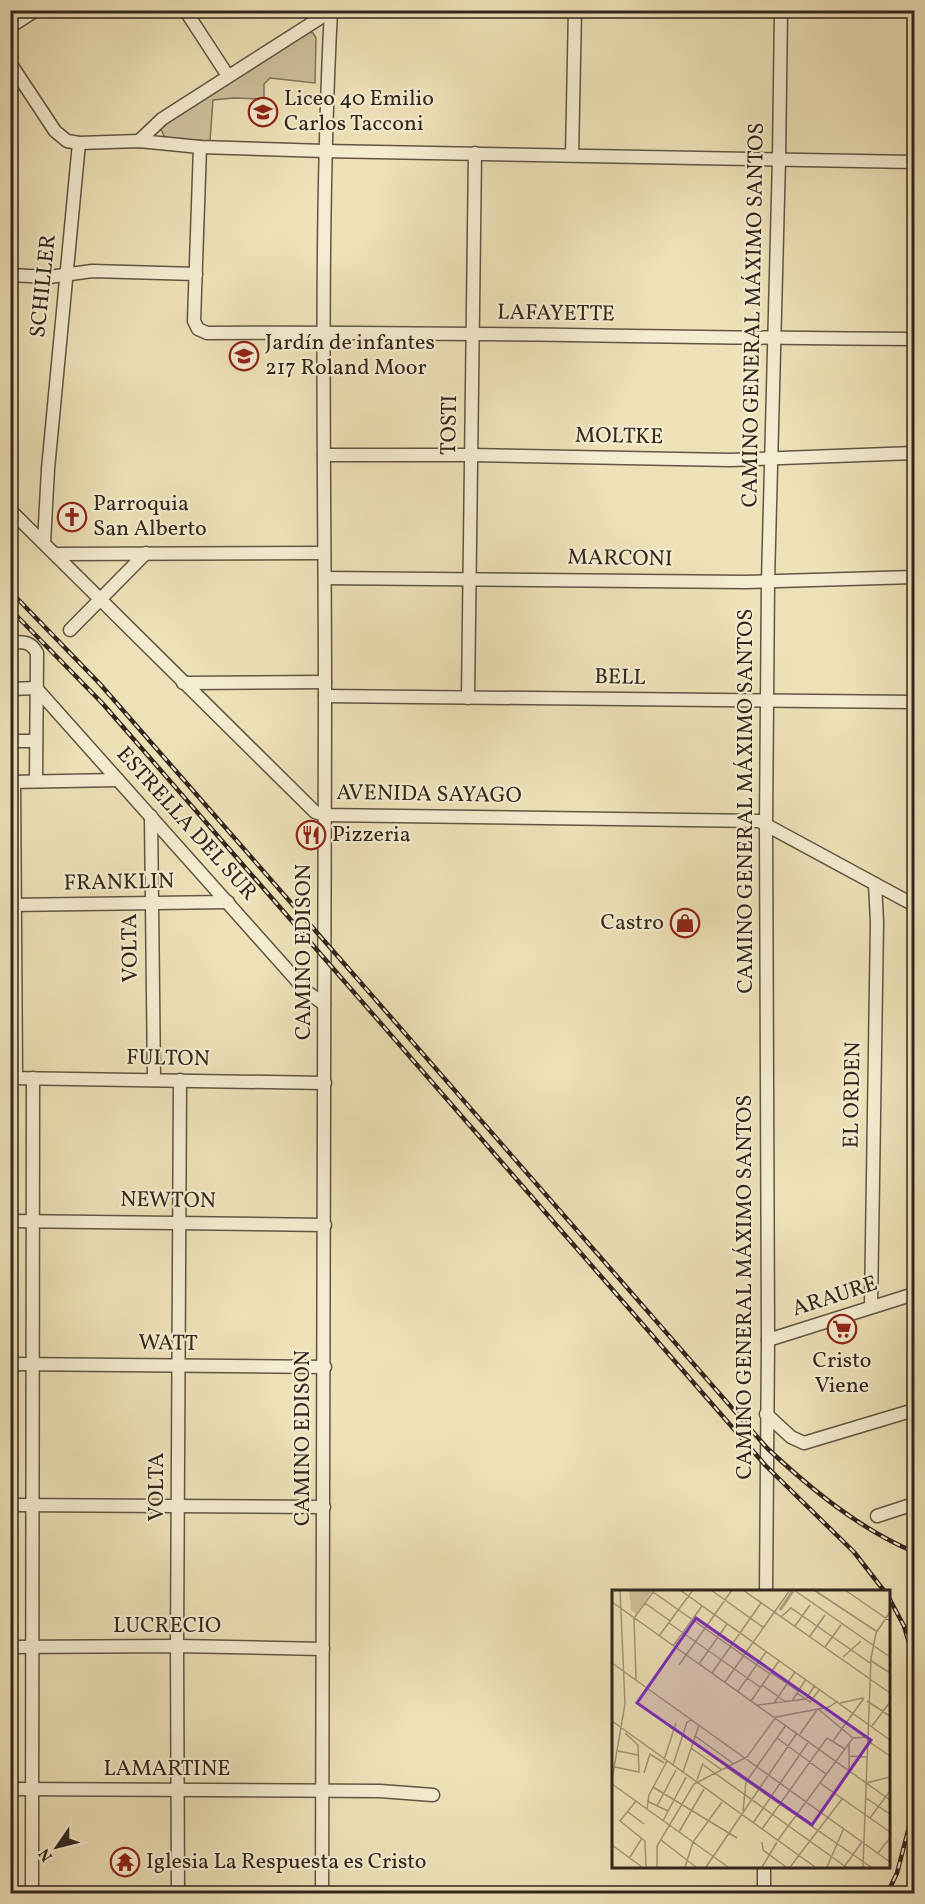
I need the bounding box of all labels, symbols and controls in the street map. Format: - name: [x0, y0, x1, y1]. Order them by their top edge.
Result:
- place label: Liceo 40 Emilio Carlos Tacconi: [284, 84, 434, 140]
- school or university icon: Liceo 40 Emilio Carlos Tacconi: [247, 96, 279, 128]
- street label: CAMINO GENERAL MÁXIMO SANTOS: [735, 122, 773, 508]
- street label: SCHILLER: [23, 233, 65, 339]
- street label: LAFAYETTE: [497, 297, 615, 331]
- place label: Jardín de infantes 217 Roland Moor: [265, 328, 435, 384]
- school or university icon: Jardín de infantes 217 Roland Moor: [228, 340, 260, 372]
- street label: TOSTI: [434, 395, 466, 455]
- street label: MOLTKE: [575, 421, 663, 453]
- place label: Parroquia San Alberto: [93, 489, 207, 545]
- church icon: Parroquia San Alberto: [56, 501, 88, 533]
- street label: MARCONI: [567, 543, 673, 575]
- street label: CAMINO GENERAL MÁXIMO SANTOS: [731, 609, 762, 993]
- street label: BELL: [594, 662, 646, 694]
- street label: ESTRELLA DEL SUR: [108, 740, 264, 908]
- street label: AVENIDA SAYAGO: [336, 778, 522, 812]
- restaurant icon: Pizzeria: [295, 819, 327, 851]
- place label: Pizzeria: [332, 820, 411, 851]
- street label: CAMINO EDISON: [289, 864, 320, 1040]
- street label: FRANKLIN: [63, 867, 175, 899]
- shop icon: Castro: [669, 907, 701, 939]
- place label: Castro: [601, 908, 664, 939]
- street label: VOLTA: [115, 913, 147, 983]
- street label: EL ORDEN: [837, 1041, 869, 1149]
- street label: FULTON: [126, 1043, 210, 1075]
- street label: CAMINO GENERAL MÁXIMO SANTOS: [730, 1095, 761, 1479]
- street label: NEWTON: [120, 1185, 216, 1217]
- street label: ARAURE: [788, 1269, 882, 1325]
- supermarket icon: Cristo Viene: [826, 1313, 858, 1345]
- street label: WATT: [138, 1328, 198, 1360]
- place label: Cristo Viene: [813, 1346, 871, 1402]
- street label: CAMINO EDISON: [288, 1350, 319, 1526]
- street label: VOLTA: [142, 1452, 173, 1522]
- inset map: [612, 1590, 889, 1868]
- street label: LUCRECIO: [113, 1611, 221, 1642]
- street label: LAMARTINE: [104, 1754, 230, 1785]
- north arrow: [27, 1817, 87, 1877]
- text: N: [34, 1843, 59, 1866]
- temple icon: Iglesia La Respuesta es Cristo: [109, 1846, 141, 1878]
- place label: Iglesia La Respuesta es Cristo: [146, 1847, 427, 1878]

